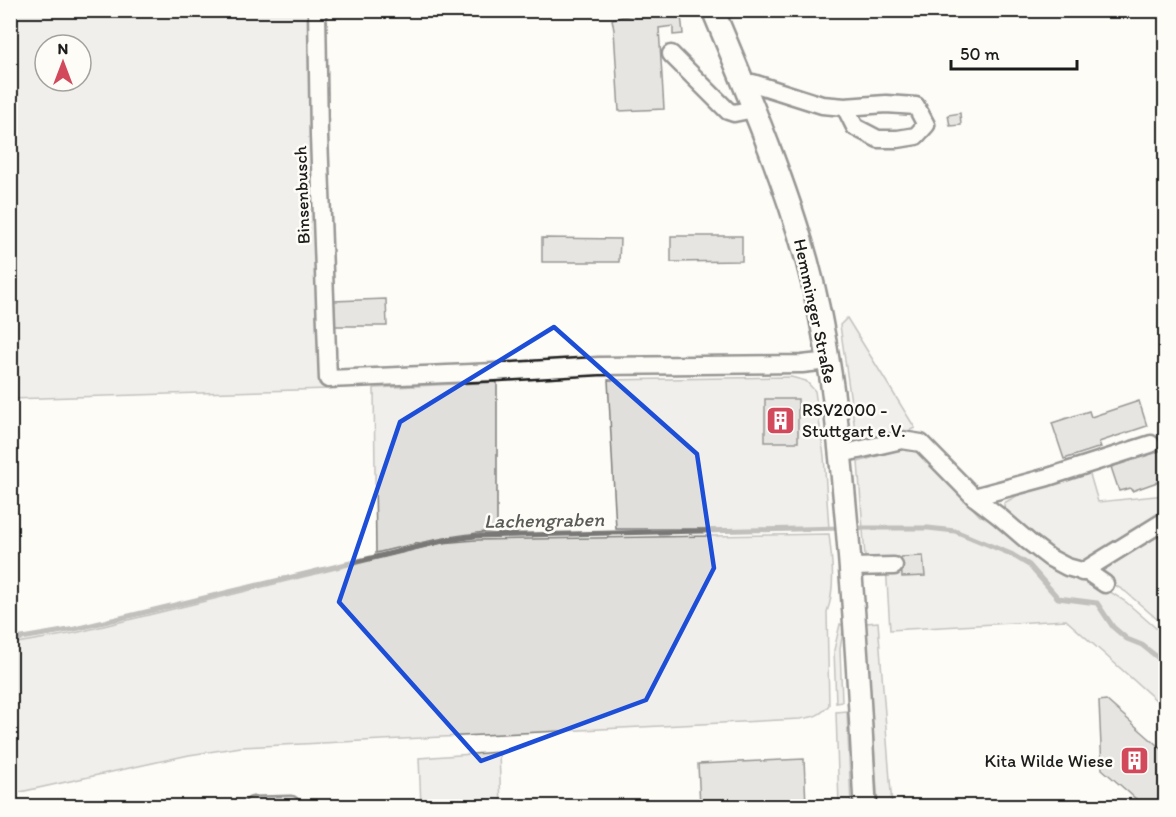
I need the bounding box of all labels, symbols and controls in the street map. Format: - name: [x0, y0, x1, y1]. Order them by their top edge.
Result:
- north arrow: [33, 33, 93, 93]
- scale bar: [951, 33, 1077, 71]
- text: N: [58, 39, 68, 58]
- text: 50 m: [960, 43, 1000, 65]
- street label: Binsenbusch: [289, 145, 315, 245]
- street label: Hemminger Straße: [789, 237, 841, 385]
- place label: RSV2000 - Stuttgart e.V.: [802, 399, 906, 442]
- building icon: RSV2000 - Stuttgart e.V.: [765, 404, 797, 436]
- water label: Lachengraben: [484, 507, 605, 533]
- building icon: Kita Wilde Wiese: [1118, 745, 1150, 777]
- place label: Kita Wilde Wiese: [984, 750, 1113, 772]

